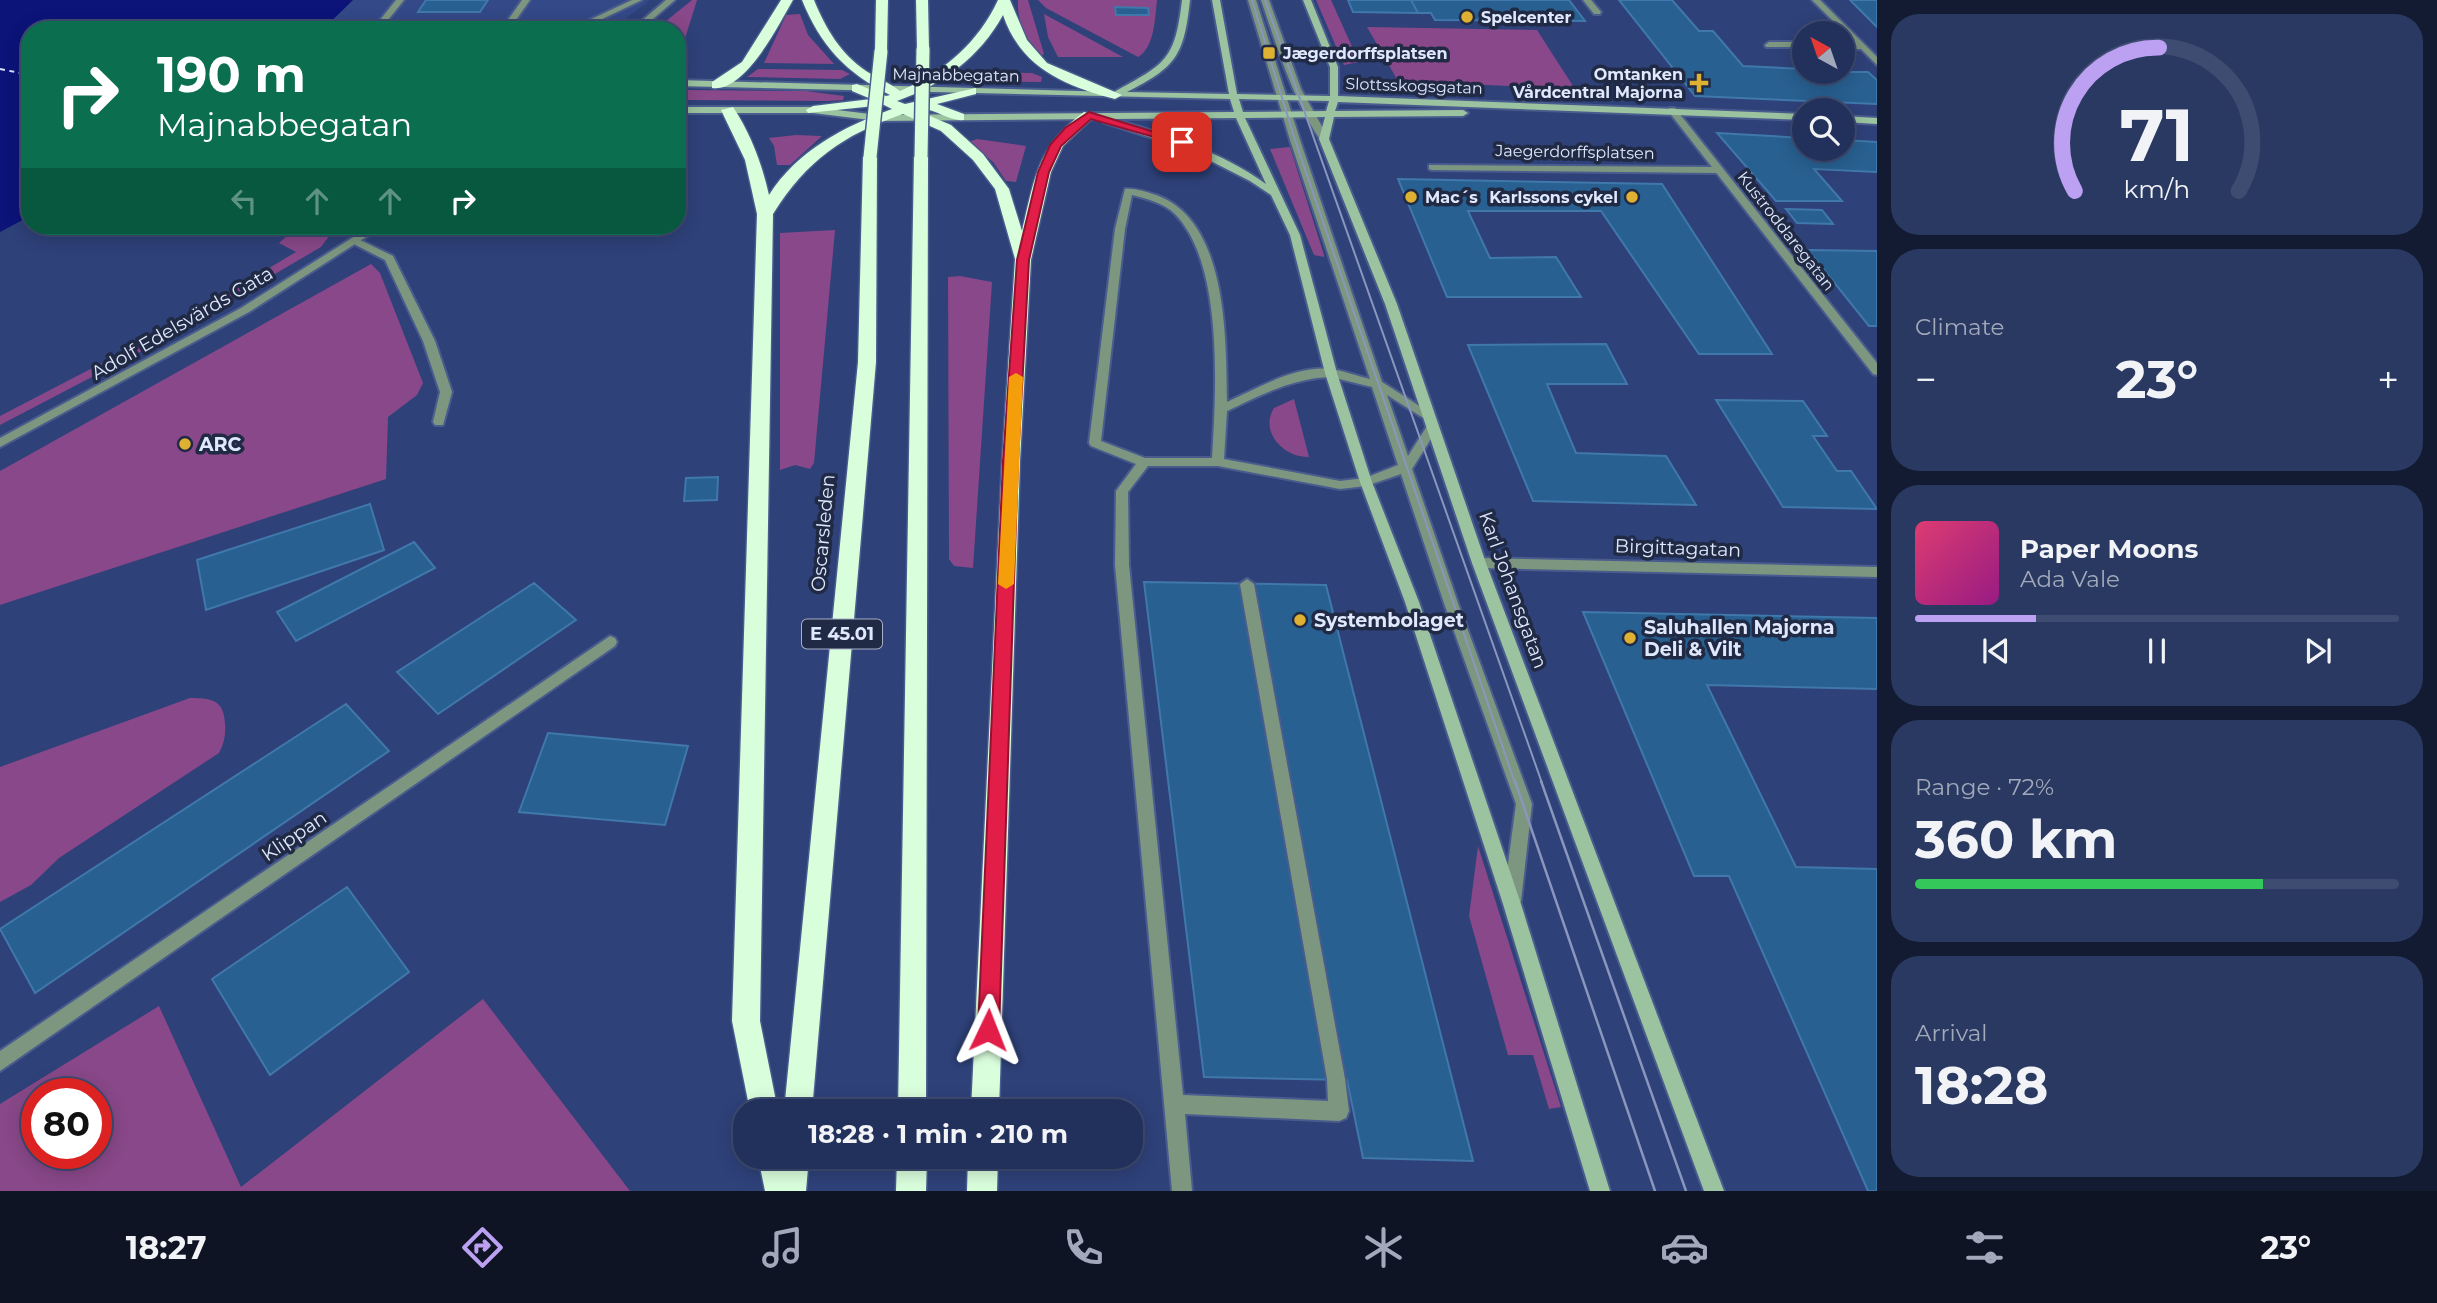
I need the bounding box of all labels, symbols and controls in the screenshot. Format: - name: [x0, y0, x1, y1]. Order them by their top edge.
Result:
- place label: Spelcenter: [1481, 8, 1571, 27]
- marker: Spelcenter: [1459, 9, 1475, 25]
- north arrow: [1792, 21, 1855, 84]
- map controls: [1792, 21, 1855, 161]
- place label: Jægerdorffsplatsen: [1282, 44, 1447, 63]
- text: 190 m: [157, 45, 306, 104]
- marker: Jægerdorffsplatsen: [1261, 45, 1277, 61]
- icon: right: [42, 49, 133, 140]
- street label: Majnabbegatan: [892, 64, 1020, 86]
- place label: Omtanken Vårdcentral Majorna: [1512, 65, 1683, 102]
- marker: Omtanken Vårdcentral Majorna: [1689, 73, 1709, 93]
- street label: Slottsskogsgatan: [1345, 74, 1483, 98]
- text: 71: [2120, 91, 2194, 179]
- button: search: [1792, 98, 1855, 161]
- text: Majnabbegatan: [157, 105, 412, 144]
- pin: [1152, 112, 1212, 172]
- icon: arrive: [1163, 123, 1201, 161]
- street label: Jaegerdorffsplatsen: [1494, 141, 1655, 163]
- street label: Kustroddaregatan: [1733, 168, 1839, 294]
- text: km/h: [2124, 174, 2190, 204]
- icon: left: [225, 182, 263, 220]
- icon: ahead: [298, 182, 336, 220]
- icon: ahead: [371, 182, 409, 220]
- icon: right: [444, 182, 482, 220]
- place label: Mac´s: [1425, 188, 1478, 207]
- place label: Karlssons cykel: [1489, 188, 1618, 207]
- marker: Mac´s: [1403, 189, 1419, 205]
- marker: Karlssons cykel: [1624, 189, 1640, 205]
- street label: Adolf Edelsvärds Gata: [87, 262, 277, 384]
- text: Climate: [1915, 313, 2004, 341]
- text: 23°: [2116, 348, 2198, 411]
- text: −: [1915, 356, 1937, 403]
- text: +: [2377, 356, 2399, 403]
- place label: ARC: [198, 433, 242, 456]
- marker: ARC: [177, 436, 193, 452]
- street label: Oscarsleden: [806, 473, 840, 593]
- street label: Karl Johansgatan: [1474, 508, 1552, 672]
- text: Paper Moons: [2020, 533, 2198, 565]
- street label: Birgittagatan: [1614, 534, 1742, 562]
- text: Ada Vale: [2020, 565, 2120, 593]
- place label: Systembolaget: [1314, 609, 1464, 632]
- marker: Systembolaget: [1292, 612, 1308, 628]
- place label: Saluhallen Majorna Deli & Vilt: [1644, 616, 1835, 661]
- road number: E 45.01: [802, 620, 882, 648]
- marker: Saluhallen Majorna Deli & Vilt: [1622, 630, 1638, 646]
- icon: previous: [1977, 632, 2015, 670]
- icon: pause: [2138, 632, 2176, 670]
- icon: next: [2299, 632, 2337, 670]
- text: Range · 72%: [1915, 773, 2054, 801]
- street label: Klippan: [257, 806, 331, 866]
- text: 360 km: [1915, 808, 2117, 871]
- position arrow: [951, 993, 1025, 1067]
- text: Arrival: [1915, 1019, 1988, 1047]
- text: 18:28: [1915, 1054, 2048, 1117]
- speed limit sign: 80: [21, 1078, 112, 1169]
- text: 18:28 · 1 min · 210 m: [808, 1118, 1068, 1150]
- icon: directions: [458, 1223, 507, 1272]
- icon: music: [758, 1223, 807, 1272]
- icon: phone: [1059, 1223, 1108, 1272]
- icon: climate: [1359, 1223, 1408, 1272]
- icon: car: [1660, 1223, 1709, 1272]
- icon: filters: [1960, 1223, 2009, 1272]
- text: 18:27: [126, 1228, 206, 1267]
- text: 23°: [2260, 1228, 2311, 1267]

